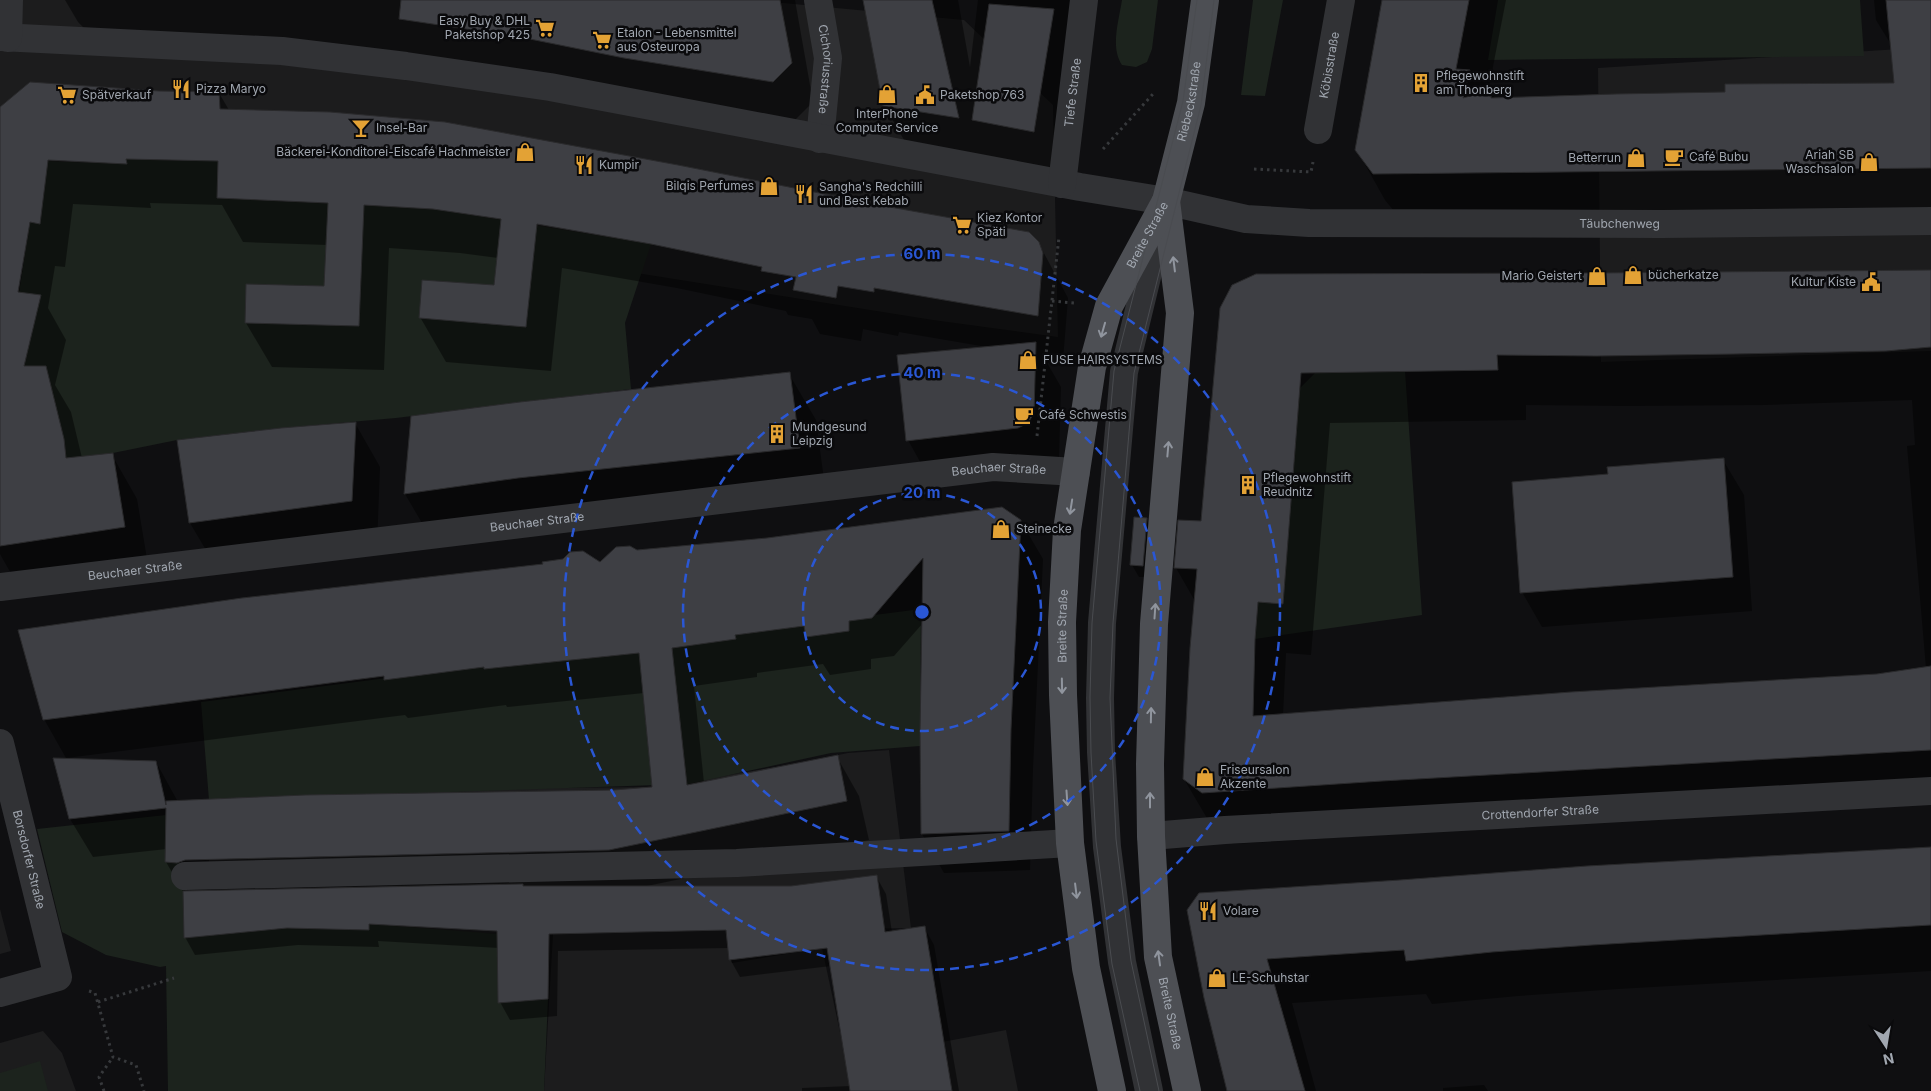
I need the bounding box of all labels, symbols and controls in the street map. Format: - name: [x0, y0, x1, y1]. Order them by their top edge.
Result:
- place label: Easy Buy & DHL Paketshop 425: [439, 13, 530, 42]
- supermarket icon: Easy Buy & DHL Paketshop 425: [534, 17, 556, 39]
- street label: Cichoriusstraße: [815, 23, 836, 115]
- place label: Etalon - Lebensmittel aus Osteuropa: [617, 25, 737, 54]
- supermarket icon: Etalon - Lebensmittel aus Osteuropa: [591, 29, 613, 51]
- street label: Köbisstraße: [1316, 30, 1342, 99]
- street label: Tiefe Straße: [1061, 57, 1084, 128]
- street label: Riebeckstraße: [1173, 60, 1204, 143]
- place label: Pflegewohnstift am Thonberg: [1436, 68, 1524, 97]
- building icon: Pflegewohnstift am Thonberg: [1410, 72, 1432, 94]
- restaurant icon: Pizza Maryo: [170, 78, 192, 100]
- place label: Pizza Maryo: [196, 81, 266, 96]
- shop icon: InterPhone Computer Service: [876, 83, 898, 105]
- supermarket icon: Spätverkauf: [56, 84, 78, 106]
- public building icon: Paketshop 763: [914, 84, 936, 106]
- place label: Spätverkauf: [82, 87, 152, 102]
- place label: Paketshop 763: [940, 87, 1024, 102]
- place label: InterPhone Computer Service: [836, 106, 938, 135]
- bar icon: Insel-Bar: [350, 117, 372, 139]
- place label: Insel-Bar: [376, 120, 428, 135]
- shop icon: Bäckerei-Konditorei-Eiscafé Hachmeister: [514, 141, 536, 163]
- place label: Bäckerei-Konditorei-Eiscafé Hachmeister: [276, 144, 510, 159]
- cafe icon: Café Bubu: [1663, 146, 1685, 168]
- shop icon: Betterrun: [1625, 147, 1647, 169]
- place label: Ariah SB Waschsalon: [1785, 147, 1854, 176]
- place label: Café Bubu: [1689, 149, 1748, 164]
- place label: Betterrun: [1568, 150, 1621, 165]
- shop icon: Ariah SB Waschsalon: [1858, 151, 1880, 173]
- restaurant icon: Kumpir: [573, 154, 595, 176]
- place label: Kumpir: [599, 157, 640, 172]
- shop icon: Bilqis Perfumes: [758, 175, 780, 197]
- place label: Bilqis Perfumes: [666, 178, 754, 193]
- place label: Sangha's Redchilli und Best Kebab: [819, 179, 923, 208]
- restaurant icon: Sangha's Redchilli und Best Kebab: [793, 183, 815, 205]
- street label: Breite Straße: [1123, 199, 1171, 271]
- place label: Kiez Kontor Späti: [977, 210, 1043, 239]
- supermarket icon: Kiez Kontor Späti: [951, 214, 973, 236]
- street label: Täubchenweg: [1579, 216, 1660, 231]
- text: 60 m: [903, 244, 941, 263]
- one-way arrow: [1169, 257, 1179, 273]
- shop icon: bücherkatze: [1622, 264, 1644, 286]
- shop icon: Mario Geistert: [1586, 265, 1608, 287]
- place label: bücherkatze: [1648, 267, 1719, 282]
- place label: Mario Geistert: [1502, 268, 1582, 283]
- public building icon: Kultur Kiste: [1860, 271, 1882, 293]
- place label: Kultur Kiste: [1791, 274, 1856, 289]
- one-way arrow: [1097, 321, 1107, 337]
- shop icon: FUSE HAIRSYSTEMS: [1017, 349, 1039, 371]
- place label: FUSE HAIRSYSTEMS: [1043, 352, 1163, 367]
- text: 40 m: [903, 363, 941, 382]
- cafe icon: Café Schwestis: [1013, 404, 1035, 426]
- place label: Café Schwestis: [1039, 407, 1127, 422]
- place label: Mundgesund Leipzig: [792, 419, 867, 448]
- building icon: Mundgesund Leipzig: [766, 423, 788, 445]
- one-way arrow: [1163, 442, 1173, 458]
- street label: Beuchaer Straße: [951, 459, 1047, 479]
- place label: Pflegewohnstift Reudnitz: [1263, 470, 1351, 499]
- building icon: Pflegewohnstift Reudnitz: [1237, 474, 1259, 496]
- text: 20 m: [904, 483, 940, 502]
- one-way arrow: [1065, 498, 1075, 514]
- street label: Beuchaer Straße: [489, 508, 585, 535]
- shop icon: Steinecke: [990, 518, 1012, 540]
- place label: Steinecke: [1016, 521, 1072, 536]
- street label: Beuchaer Straße: [87, 557, 183, 583]
- street label: Breite Straße: [1054, 589, 1071, 663]
- centre of rings: [913, 603, 931, 621]
- one-way arrow: [1150, 604, 1160, 620]
- one-way arrow: [1058, 678, 1067, 694]
- one-way arrow: [1147, 707, 1156, 723]
- place label: Friseursalon Akzente: [1220, 762, 1290, 791]
- shop icon: Friseursalon Akzente: [1194, 766, 1216, 788]
- one-way arrow: [1063, 790, 1072, 806]
- one-way arrow: [1146, 792, 1155, 808]
- street label: Crottendorfer Straße: [1481, 801, 1599, 823]
- street label: Borsdorfer Straße: [10, 808, 49, 910]
- one-way arrow: [1072, 883, 1082, 899]
- restaurant icon: Volare: [1197, 900, 1219, 922]
- place label: Volare: [1223, 903, 1259, 918]
- one-way arrow: [1154, 950, 1164, 966]
- shop icon: LE-Schuhstar: [1206, 967, 1228, 989]
- place label: LE-Schuhstar: [1232, 970, 1309, 985]
- street label: Breite Straße: [1156, 976, 1186, 1051]
- north arrow: [1861, 1021, 1911, 1071]
- text: N: [1882, 1050, 1896, 1069]

